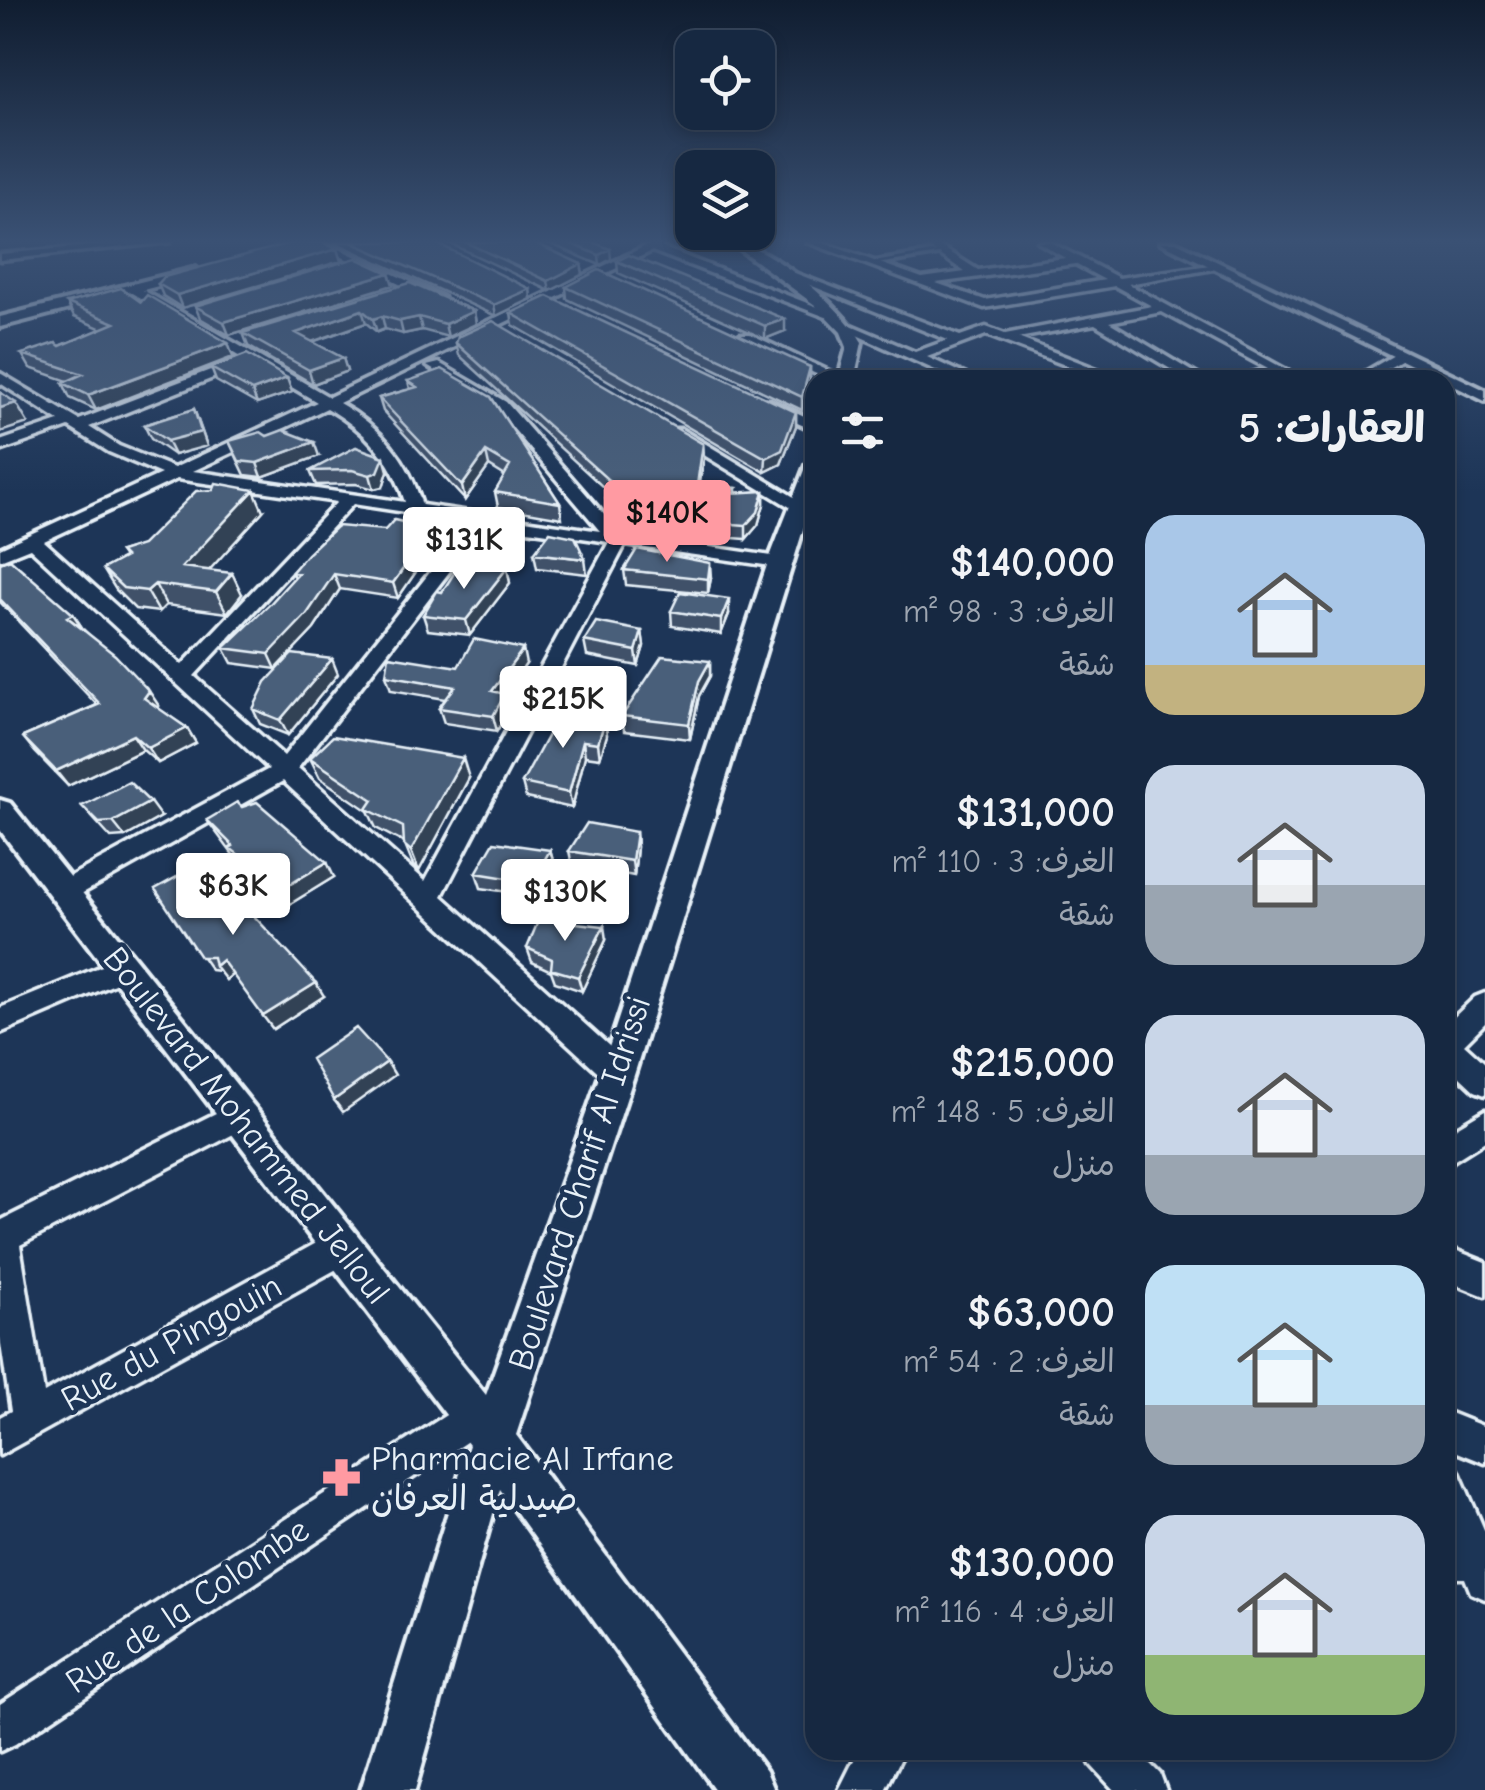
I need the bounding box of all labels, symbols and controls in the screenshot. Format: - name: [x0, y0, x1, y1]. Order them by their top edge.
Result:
- map controls: [675, 30, 775, 250]
- button: locate: [675, 30, 775, 130]
- button: layers: [675, 150, 775, 250]
- icon: filters: [835, 403, 890, 458]
- text: العقارات: 5: [1238, 404, 1425, 453]
- pin: $140K: [597, 480, 737, 565]
- text: $140K: [626, 494, 708, 531]
- pin: $131K: [394, 507, 534, 592]
- text: $131K: [425, 521, 503, 558]
- text: $140,000: [950, 538, 1115, 587]
- icon: home: [1225, 555, 1345, 675]
- text: الغرف: 3 · 98 m²: [903, 593, 1115, 630]
- text: شقة: [1059, 646, 1115, 683]
- pin: $215K: [493, 666, 633, 751]
- text: $215K: [522, 680, 604, 717]
- text: $131,000: [956, 788, 1115, 837]
- icon: home: [1225, 805, 1345, 925]
- text: الغرف: 3 · 110 m²: [892, 843, 1115, 880]
- pin: $63K: [174, 853, 292, 938]
- pin: $130K: [495, 859, 635, 944]
- text: $63K: [198, 867, 268, 904]
- text: $130K: [523, 873, 607, 910]
- text: شقة: [1059, 896, 1115, 933]
- street label: Boulevard Mohammed Jelloul: [95, 939, 399, 1312]
- street label: Boulevard Charif Al Idrissi: [500, 991, 659, 1375]
- text: $215,000: [950, 1038, 1115, 1087]
- icon: home: [1225, 1055, 1345, 1175]
- text: الغرف: 5 · 148 m²: [891, 1093, 1115, 1130]
- text: منزل: [1052, 1146, 1115, 1183]
- street label: Rue du Pingouin: [54, 1265, 288, 1420]
- text: $63,000: [967, 1288, 1115, 1337]
- icon: home: [1225, 1305, 1345, 1425]
- text: الغرف: 2 · 54 m²: [903, 1343, 1115, 1380]
- text: شقة: [1059, 1396, 1115, 1433]
- place label: Pharmacie Al Irfane صيدلية العرفان: [371, 1438, 674, 1519]
- pharmacy icon: Pharmacie Al Irfane صيدلية العرفان: [320, 1457, 362, 1499]
- street label: Rue de la Colombe: [58, 1509, 317, 1702]
- text: $130,000: [948, 1538, 1115, 1587]
- icon: home: [1225, 1555, 1345, 1675]
- text: الغرف: 4 · 116 m²: [894, 1593, 1115, 1630]
- text: منزل: [1052, 1646, 1115, 1683]

